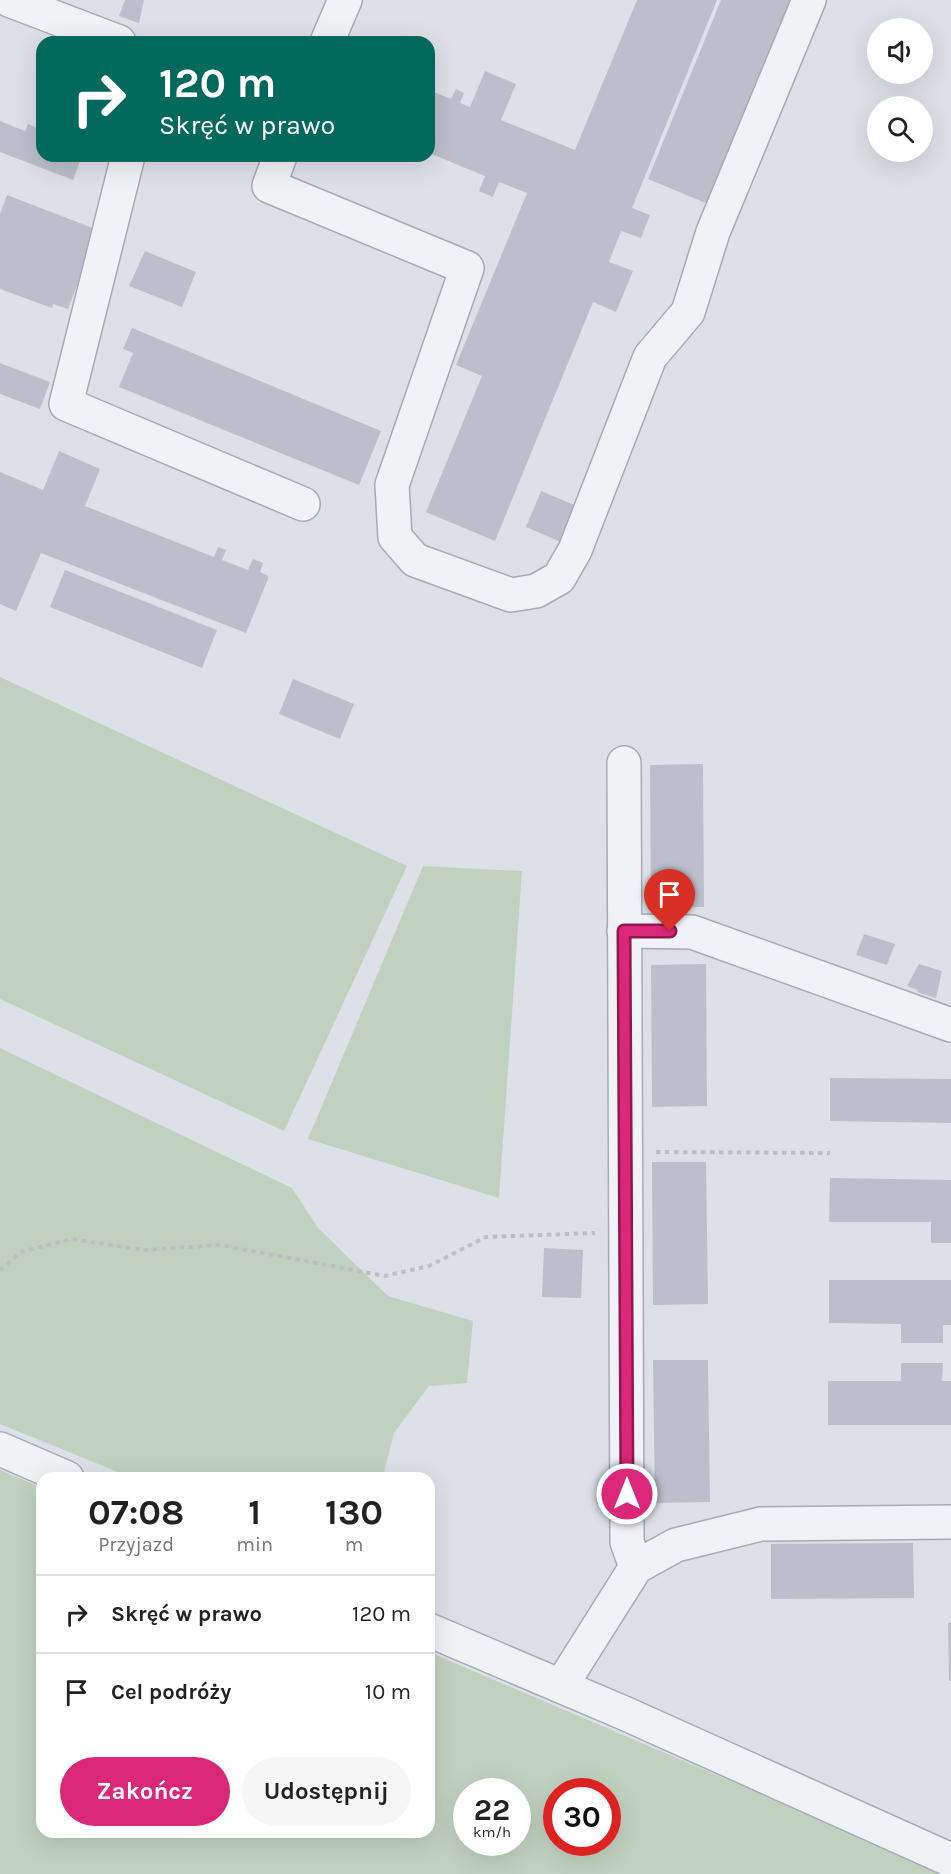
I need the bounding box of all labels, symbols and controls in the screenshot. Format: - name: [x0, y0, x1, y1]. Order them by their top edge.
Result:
- map controls: [867, 18, 933, 162]
- button: sound: [867, 18, 933, 84]
- text: 120 m: [159, 58, 276, 108]
- icon: right: [60, 60, 138, 138]
- button: search: [867, 96, 933, 162]
- text: Skręć w prawo: [159, 109, 335, 141]
- pin: [644, 869, 695, 931]
- icon: arrive: [653, 878, 686, 911]
- position arrow: [595, 1462, 659, 1526]
- text: 07:08: [88, 1491, 184, 1533]
- text: 1: [248, 1491, 261, 1533]
- text: 130: [325, 1491, 383, 1533]
- text: Przyjazd: [98, 1533, 174, 1556]
- text: min: [236, 1533, 273, 1556]
- text: m: [345, 1533, 363, 1556]
- icon: right: [60, 1598, 93, 1631]
- text: Skręć w prawo: [111, 1601, 262, 1627]
- text: 120 m: [352, 1601, 411, 1627]
- icon: arrive: [60, 1676, 93, 1709]
- text: Cel podróży: [111, 1679, 231, 1705]
- text: 10 m: [365, 1679, 411, 1705]
- button: Zakończ: [60, 1757, 230, 1826]
- button: Udostępnij: [242, 1757, 411, 1826]
- speed limit sign: 30: [543, 1778, 621, 1856]
- text: 22: [474, 1792, 510, 1828]
- text: km/h: [473, 1823, 511, 1841]

